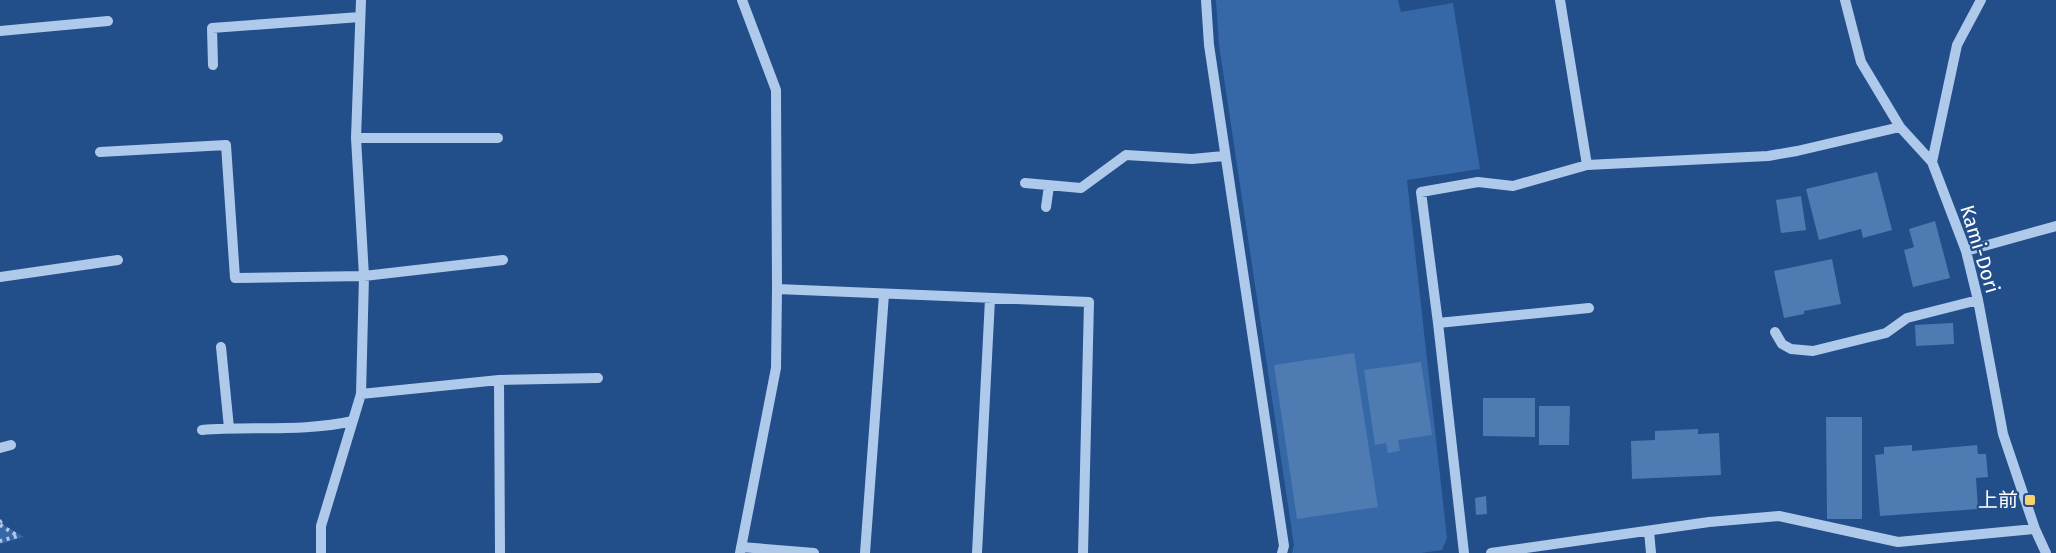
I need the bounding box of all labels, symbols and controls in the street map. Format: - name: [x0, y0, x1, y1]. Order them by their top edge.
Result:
- street label: Kami-Dori: [1955, 202, 2005, 296]
- place label: 上前: [1978, 488, 2018, 512]
- marker: 上前: [2023, 493, 2037, 507]

